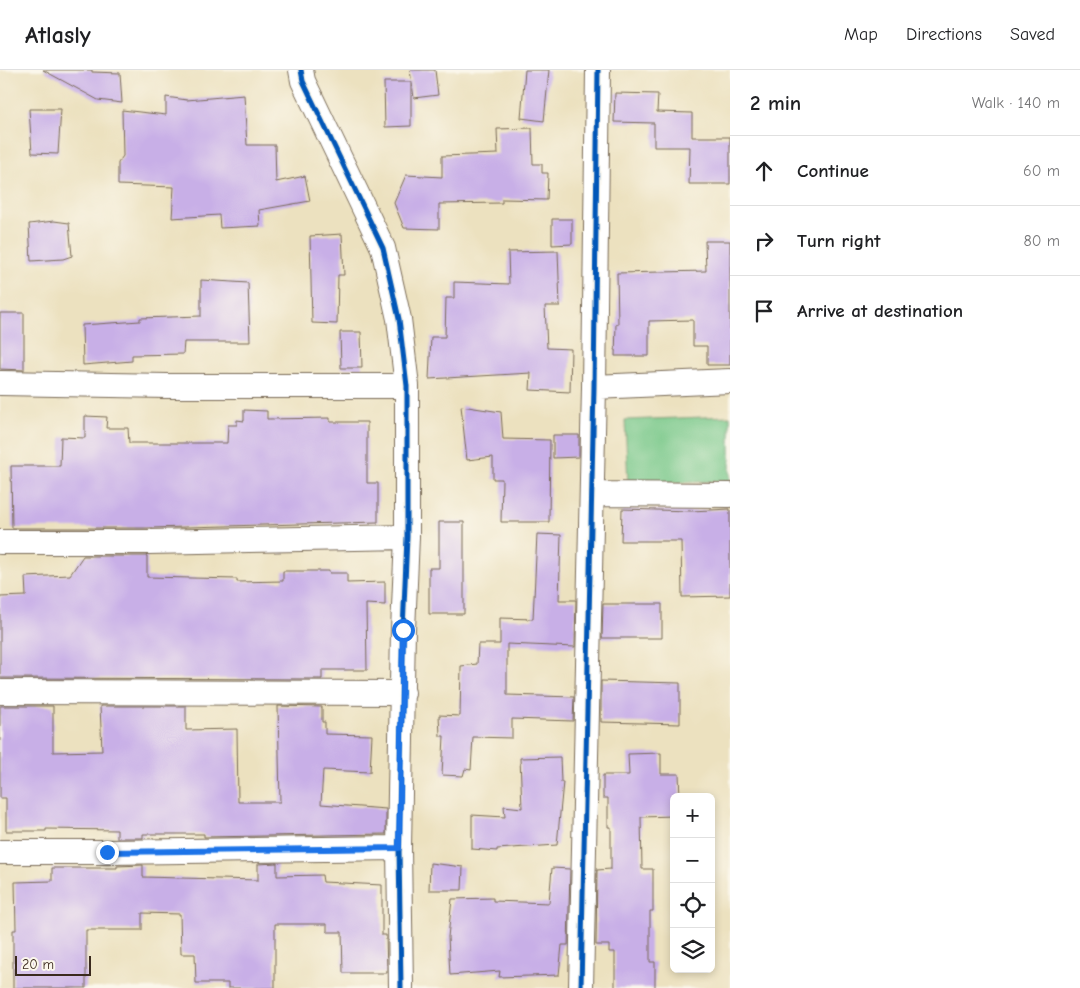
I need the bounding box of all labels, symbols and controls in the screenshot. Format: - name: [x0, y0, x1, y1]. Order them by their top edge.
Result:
- text: Atlasly: [25, 21, 91, 49]
- text: Map: [844, 24, 878, 45]
- text: Directions: [906, 24, 982, 45]
- text: Saved: [1010, 24, 1055, 45]
- text: 2 min: [750, 91, 801, 115]
- text: Walk · 140 m: [972, 94, 1060, 112]
- icon: ahead: [750, 157, 778, 185]
- text: Continue: [797, 160, 869, 182]
- text: 60 m: [1023, 162, 1060, 180]
- icon: right: [750, 227, 778, 255]
- text: Turn right: [797, 230, 881, 252]
- text: 80 m: [1023, 232, 1060, 250]
- icon: arrive: [750, 297, 778, 325]
- text: Arrive at destination: [797, 300, 963, 322]
- route start: [392, 619, 415, 642]
- map controls: [670, 793, 715, 973]
- button: +: [670, 793, 715, 838]
- button: −: [670, 838, 715, 883]
- route end: [96, 841, 119, 864]
- button: locate: [670, 883, 715, 928]
- button: layers: [670, 928, 715, 973]
- scale bar: [15, 953, 91, 976]
- text: 20 m: [22, 956, 54, 973]

